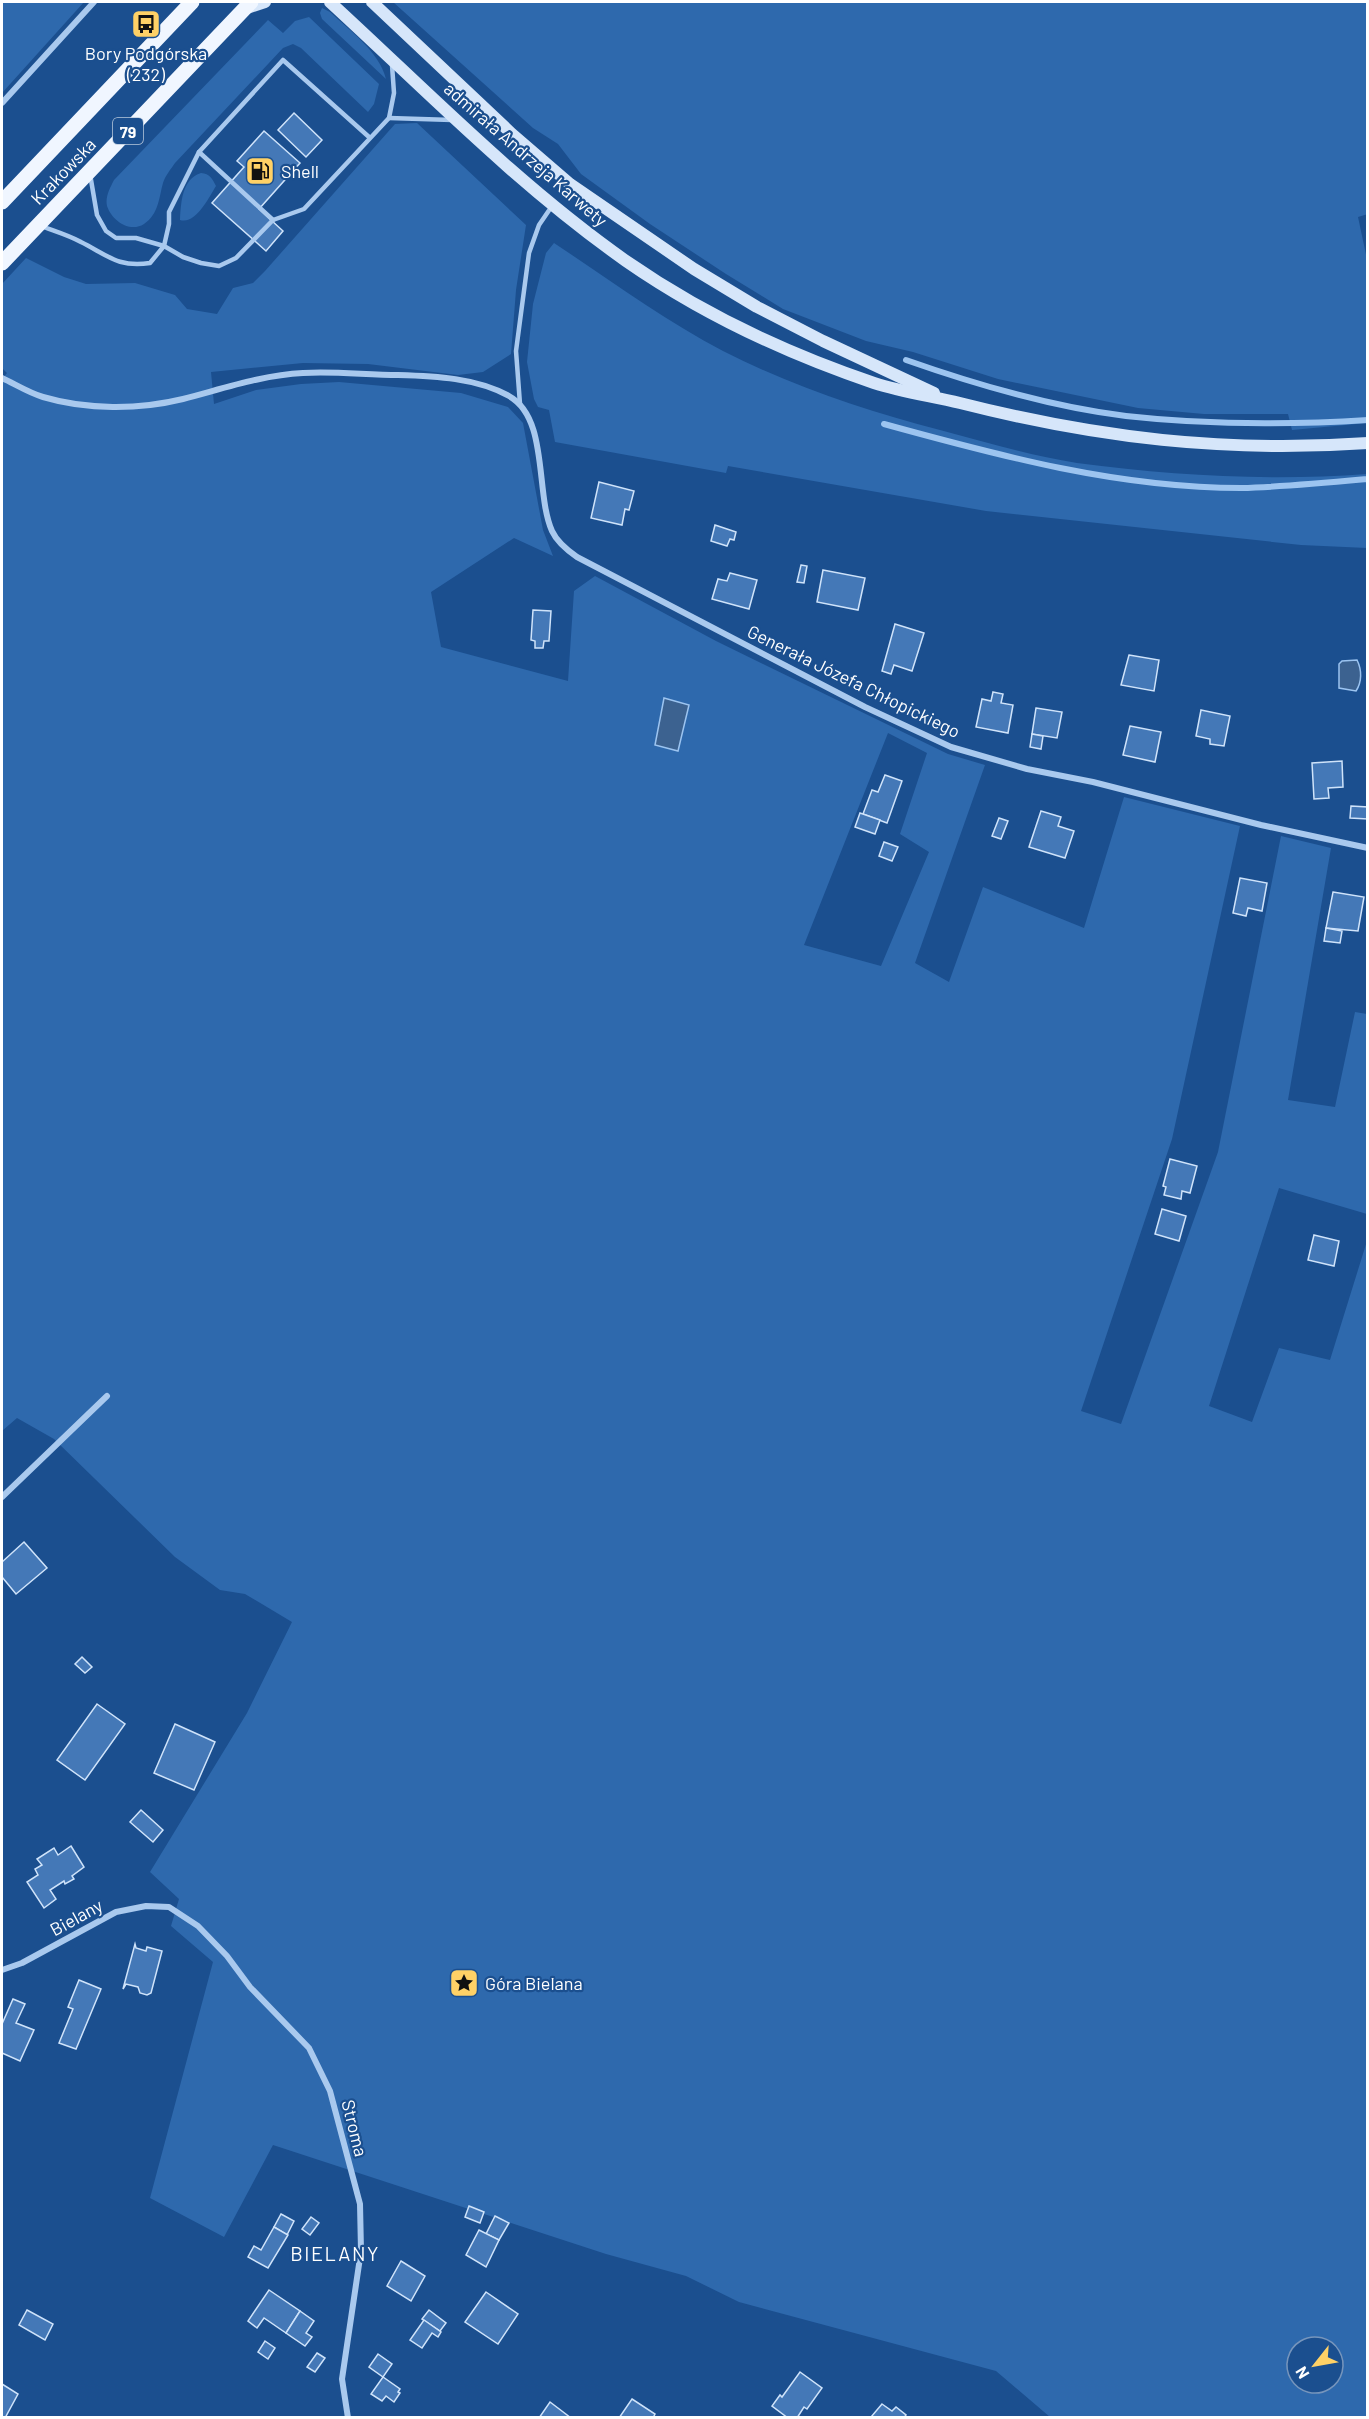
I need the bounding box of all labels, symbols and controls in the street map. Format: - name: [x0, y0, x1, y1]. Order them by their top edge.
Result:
- bus stop icon: Bory Podgórska (232): [130, 8, 162, 40]
- place label: Bory Podgórska (232): [85, 42, 207, 85]
- street label: admirała Andrzeja Karwety: [440, 77, 612, 231]
- road number: 79: [113, 118, 143, 144]
- street label: Krakowska: [26, 133, 100, 209]
- fuel station icon: Shell: [244, 155, 276, 187]
- place label: Shell: [281, 160, 319, 182]
- street label: Generała Józefa Chłopickiego: [744, 620, 964, 742]
- street label: Bielany: [46, 1894, 106, 1940]
- place icon: Góra Bielana: [448, 1967, 480, 1999]
- place label: Góra Bielana: [485, 1972, 583, 1994]
- street label: Stroma: [337, 2097, 373, 2159]
- district label: BIELANY: [290, 2241, 380, 2265]
- north arrow: [1285, 2335, 1345, 2395]
- text: N: [1291, 2364, 1313, 2382]

